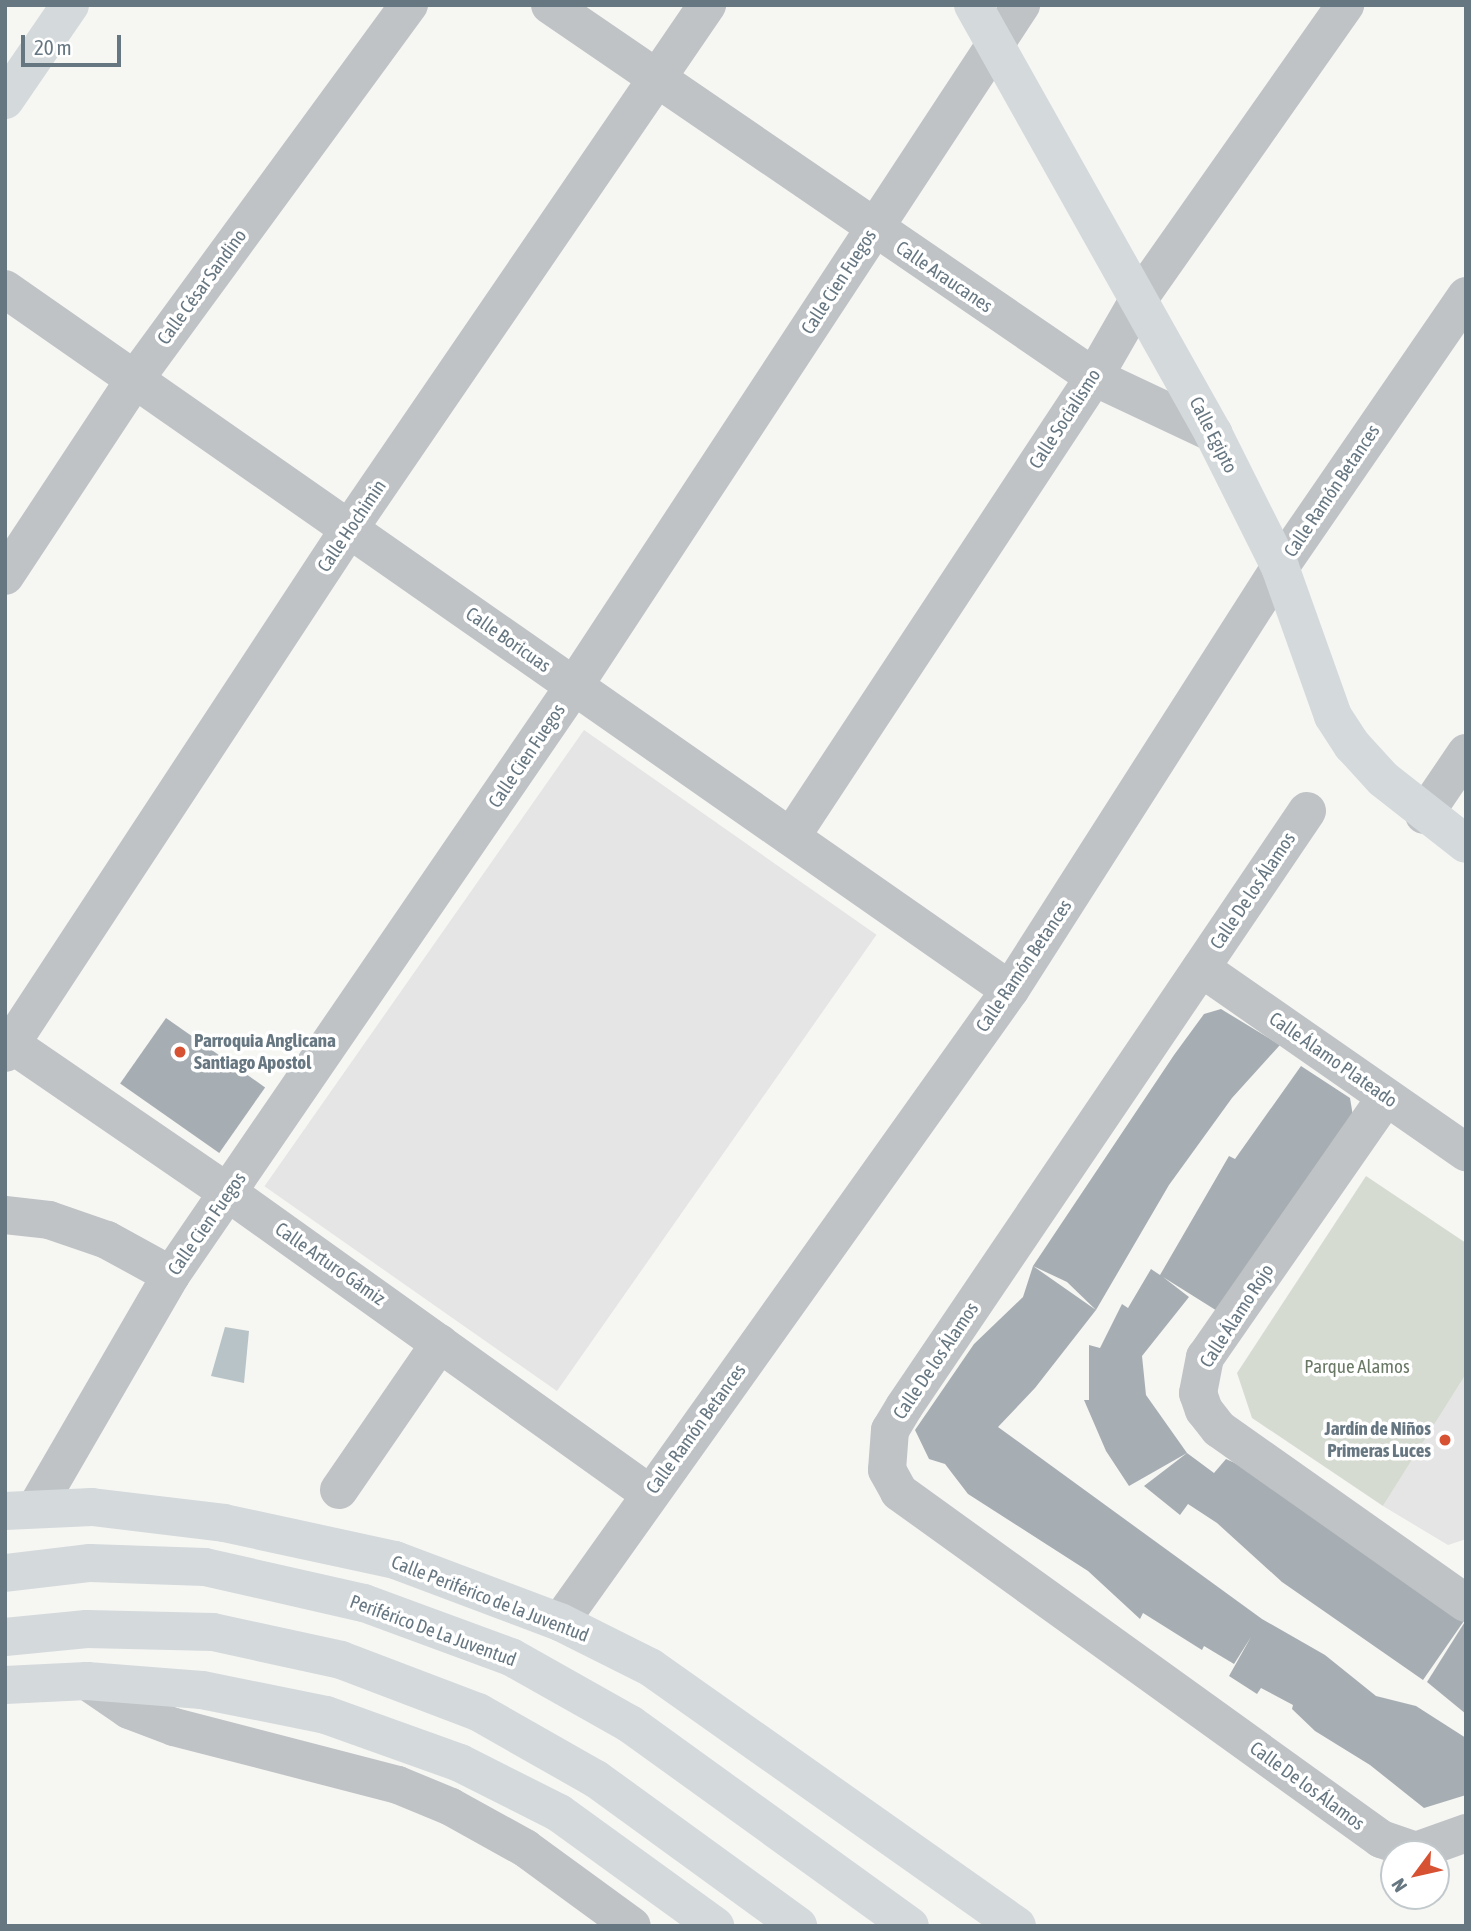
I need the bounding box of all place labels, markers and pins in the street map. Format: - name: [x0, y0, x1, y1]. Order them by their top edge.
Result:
- place label: Parroquia Anglicana Santiago Apostol: [194, 1030, 336, 1074]
- marker: Parroquia Anglicana Santiago Apostol: [172, 1044, 188, 1060]
- place label: Jardín de Niños Primeras Luces: [1325, 1418, 1431, 1462]
- marker: Jardín de Niños Primeras Luces: [1437, 1432, 1453, 1448]

